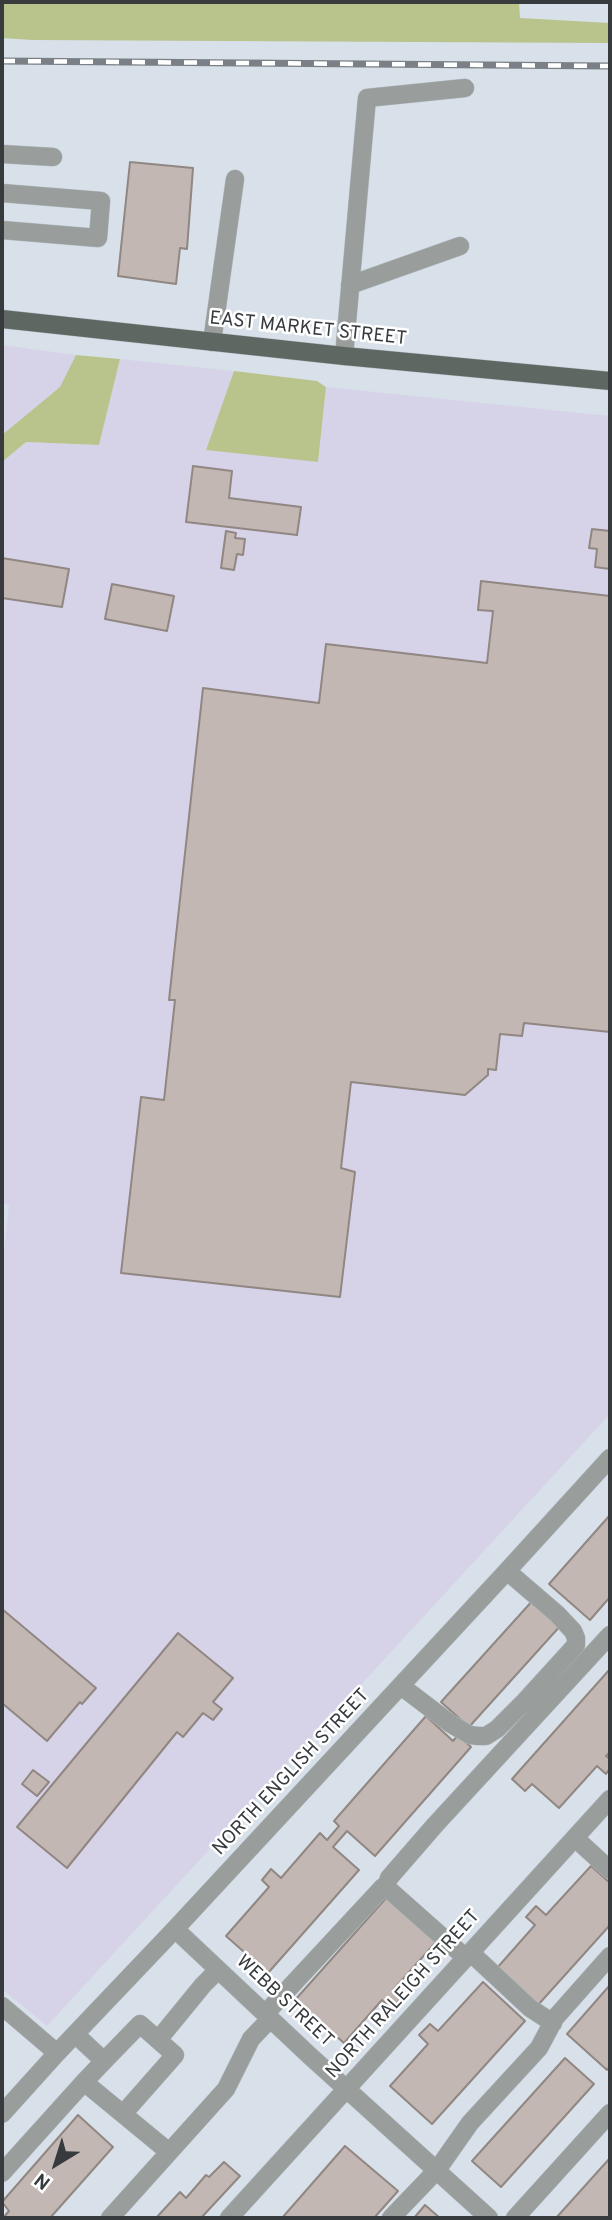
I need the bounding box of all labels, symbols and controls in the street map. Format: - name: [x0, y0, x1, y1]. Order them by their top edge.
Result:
- street label: EAST MARKET STREET: [208, 308, 408, 352]
- street label: NORTH ENGLISH STREET: [209, 1685, 375, 1861]
- street label: NORTH RALEIGH STREET: [322, 1906, 486, 2084]
- street label: WEBB STREET: [231, 1951, 337, 2053]
- north arrow: [21, 2129, 91, 2199]
- text: N: [30, 2167, 56, 2194]

